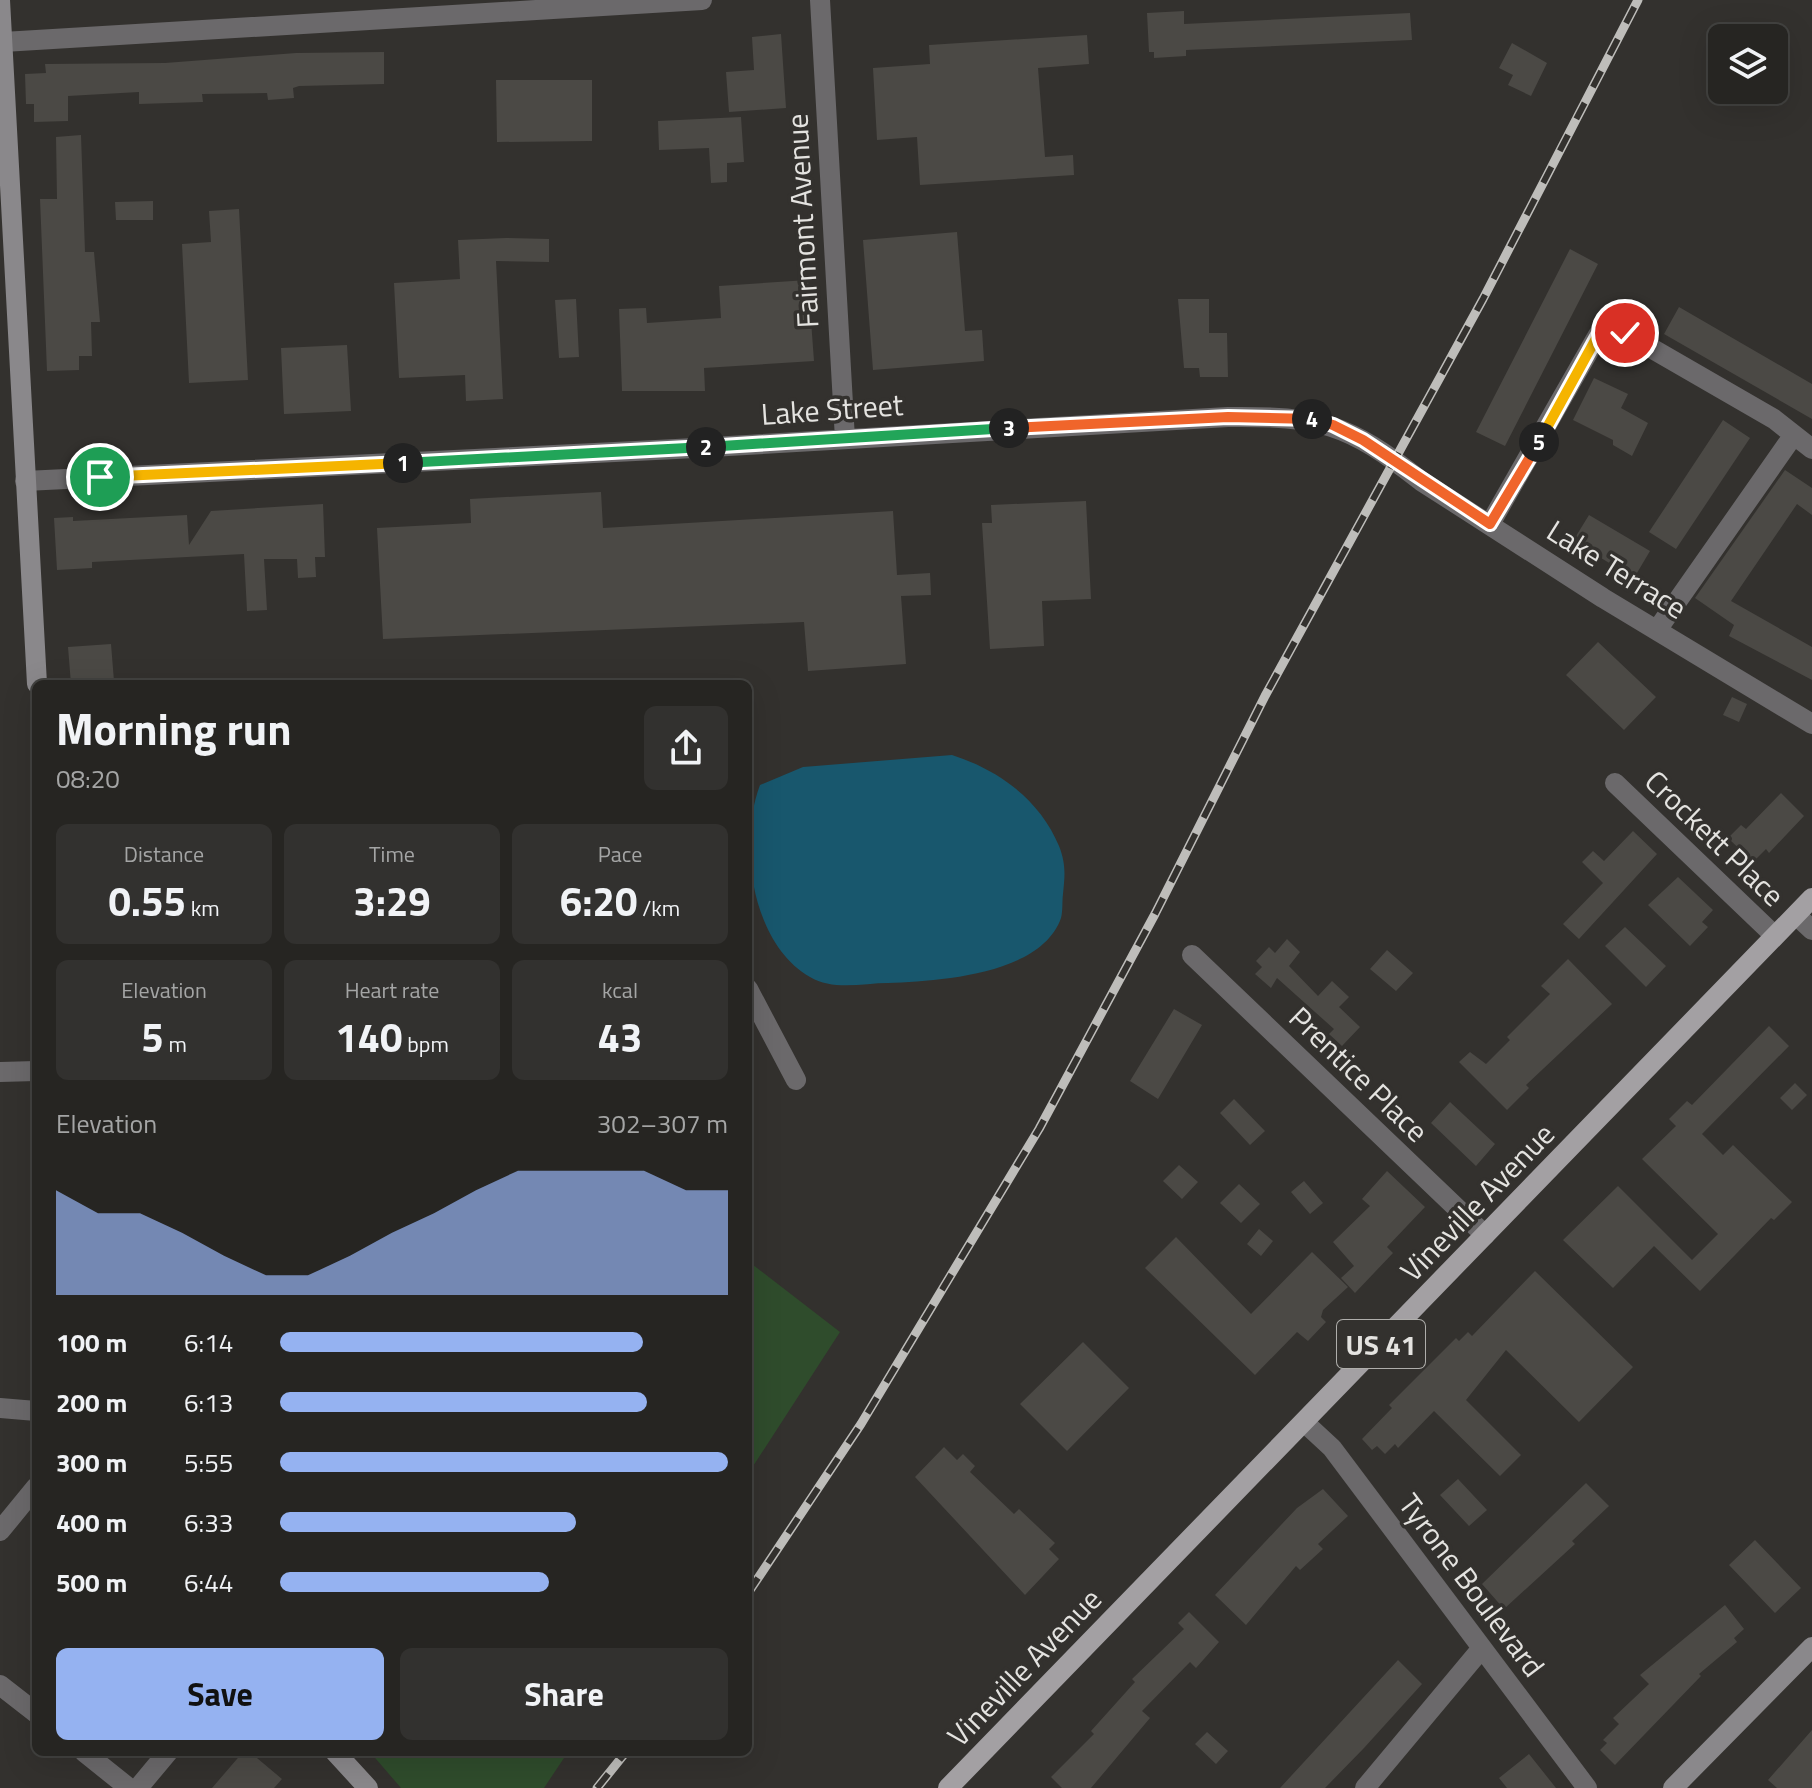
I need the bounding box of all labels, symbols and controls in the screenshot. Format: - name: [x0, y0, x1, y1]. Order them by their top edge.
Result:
- map controls: [1708, 24, 1788, 104]
- button: layers: [1708, 24, 1788, 104]
- street label: Fairmont Avenue: [773, 113, 831, 329]
- pin: [1591, 299, 1659, 367]
- icon: check: [1603, 311, 1647, 355]
- street label: Lake Street: [759, 381, 905, 437]
- pin: 4: [1292, 399, 1332, 439]
- text: 4: [1306, 402, 1318, 436]
- pin: 3: [989, 408, 1029, 448]
- text: 3: [1003, 411, 1015, 445]
- pin: 5: [1519, 422, 1559, 462]
- text: 5: [1533, 425, 1545, 459]
- pin: 2: [686, 427, 726, 467]
- text: 2: [700, 430, 712, 464]
- pin: [66, 443, 134, 511]
- pin: 1: [383, 443, 423, 483]
- text: 1: [397, 446, 409, 480]
- icon: arrive: [78, 455, 122, 499]
- street label: Lake Terrace: [1538, 508, 1696, 630]
- text: Morning run: [56, 695, 292, 762]
- button: share: [644, 706, 728, 790]
- text: 08:20: [56, 759, 120, 798]
- street label: Crockett Place: [1634, 759, 1796, 917]
- text: Distance: [124, 837, 204, 871]
- text: Time: [369, 837, 415, 871]
- text: Pace: [598, 837, 642, 871]
- text: 0.55: [108, 871, 186, 932]
- text: 3:29: [353, 871, 431, 932]
- text: 6:20: [560, 871, 637, 932]
- text: km: [186, 891, 220, 925]
- text: /km: [637, 891, 680, 925]
- text: Elevation: [121, 973, 207, 1007]
- text: Heart rate: [345, 973, 439, 1007]
- text: kcal: [602, 973, 638, 1007]
- street label: Prentice Place: [1279, 995, 1439, 1153]
- text: 5: [141, 1007, 164, 1068]
- text: 140: [335, 1007, 402, 1068]
- text: 43: [598, 1007, 642, 1068]
- text: m: [164, 1027, 187, 1061]
- text: bpm: [402, 1027, 449, 1061]
- text: Elevation: [56, 1104, 157, 1143]
- text: 302–307 m: [597, 1104, 728, 1143]
- street label: Vineville Avenue: [1389, 1112, 1565, 1292]
- road number: US 41: [1337, 1320, 1425, 1368]
- text: 100 m: [56, 1323, 127, 1362]
- text: 6:14: [184, 1323, 233, 1362]
- text: 200 m: [56, 1383, 127, 1422]
- text: 6:13: [184, 1383, 233, 1422]
- text: 300 m: [56, 1443, 127, 1482]
- text: 5:55: [184, 1443, 233, 1482]
- street label: Tyrone Boulevard: [1388, 1484, 1556, 1686]
- text: 400 m: [56, 1503, 127, 1542]
- text: 6:33: [184, 1503, 233, 1542]
- text: 500 m: [56, 1563, 127, 1602]
- text: 6:44: [184, 1563, 233, 1602]
- street label: Vineville Avenue: [936, 1577, 1112, 1757]
- button: Save: [56, 1648, 384, 1740]
- button: Share: [400, 1648, 728, 1740]

